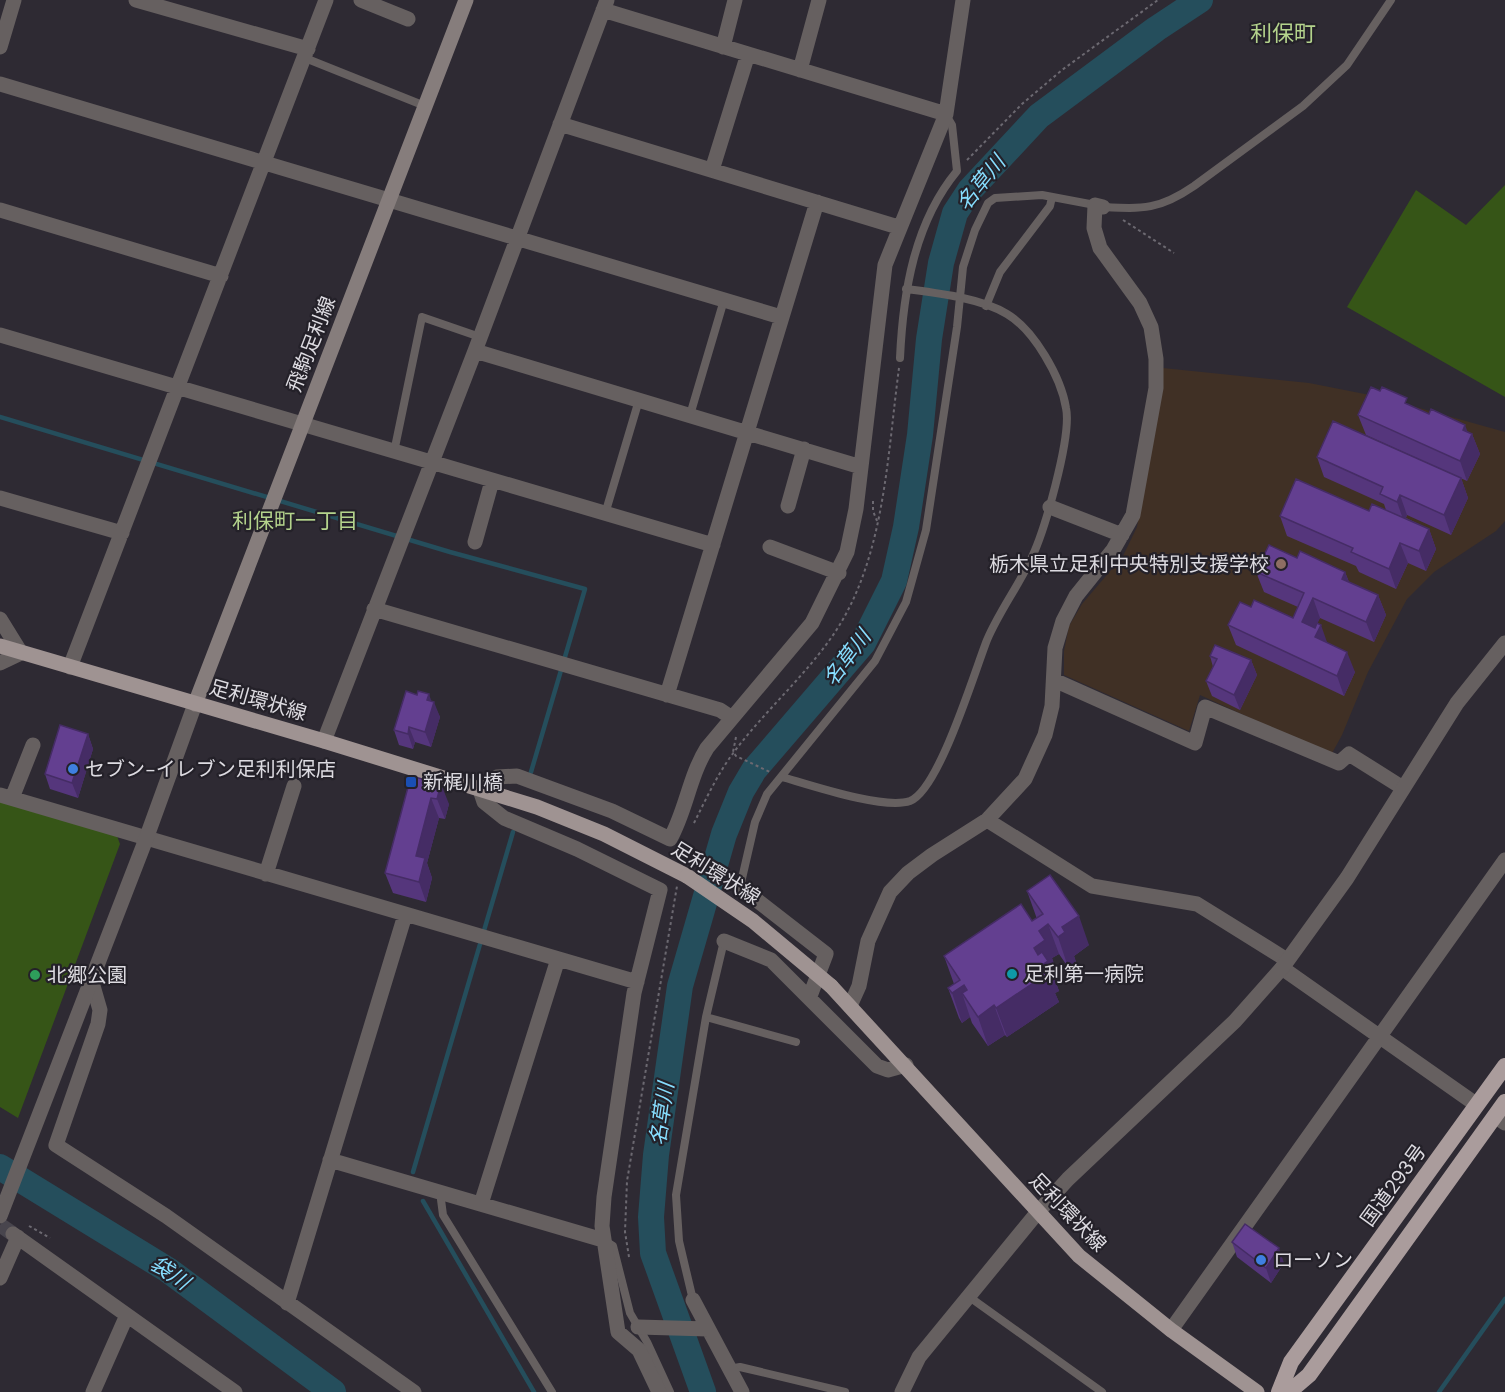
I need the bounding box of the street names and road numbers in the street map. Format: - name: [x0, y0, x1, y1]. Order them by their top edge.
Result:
- street label: 飛駒足利線: [281, 293, 341, 395]
- street label: 足利環状線: [206, 674, 310, 726]
- street label: 足利環状線: [667, 835, 765, 911]
- street label: 国道293号: [1354, 1139, 1432, 1231]
- street label: 足利環状線: [1024, 1167, 1112, 1257]

